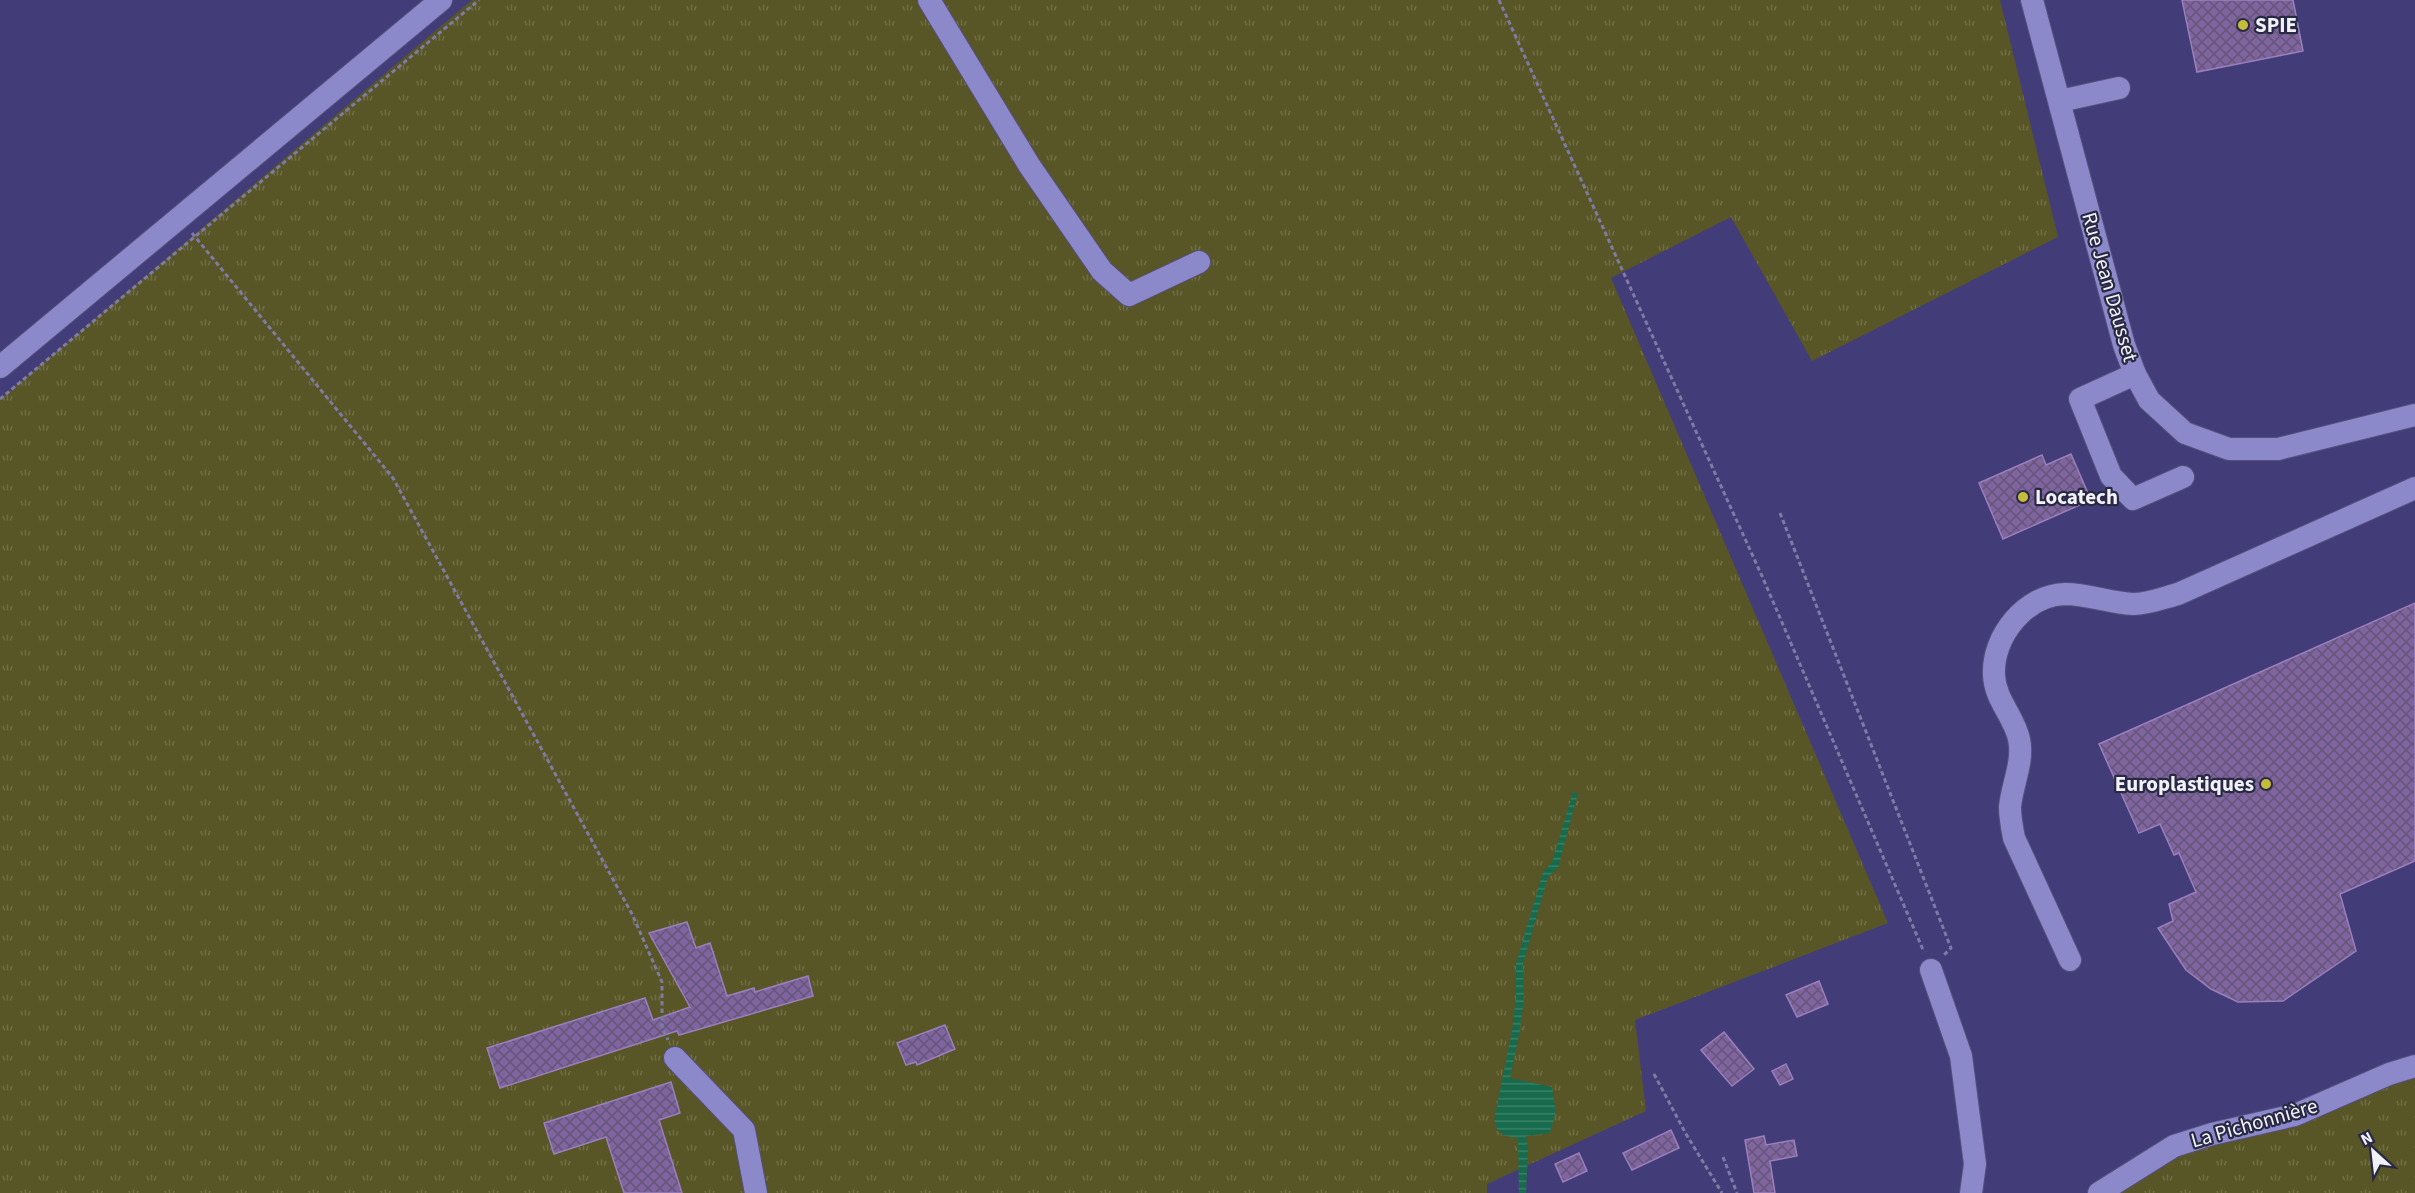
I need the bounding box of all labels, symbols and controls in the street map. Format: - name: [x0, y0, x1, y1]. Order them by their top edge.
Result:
- place label: SPIE: [2255, 10, 2297, 40]
- marker: SPIE: [2236, 18, 2250, 32]
- street label: Rue Jean Dausset: [2074, 209, 2146, 365]
- place label: Locatech: [2035, 482, 2118, 512]
- marker: Locatech: [2016, 490, 2030, 504]
- place label: Europlastiques: [2115, 769, 2254, 799]
- marker: Europlastiques: [2259, 777, 2273, 791]
- street label: La Pichonnière: [2187, 1091, 2321, 1155]
- north arrow: [2343, 1121, 2403, 1181]
- text: N: [2357, 1126, 2376, 1151]

